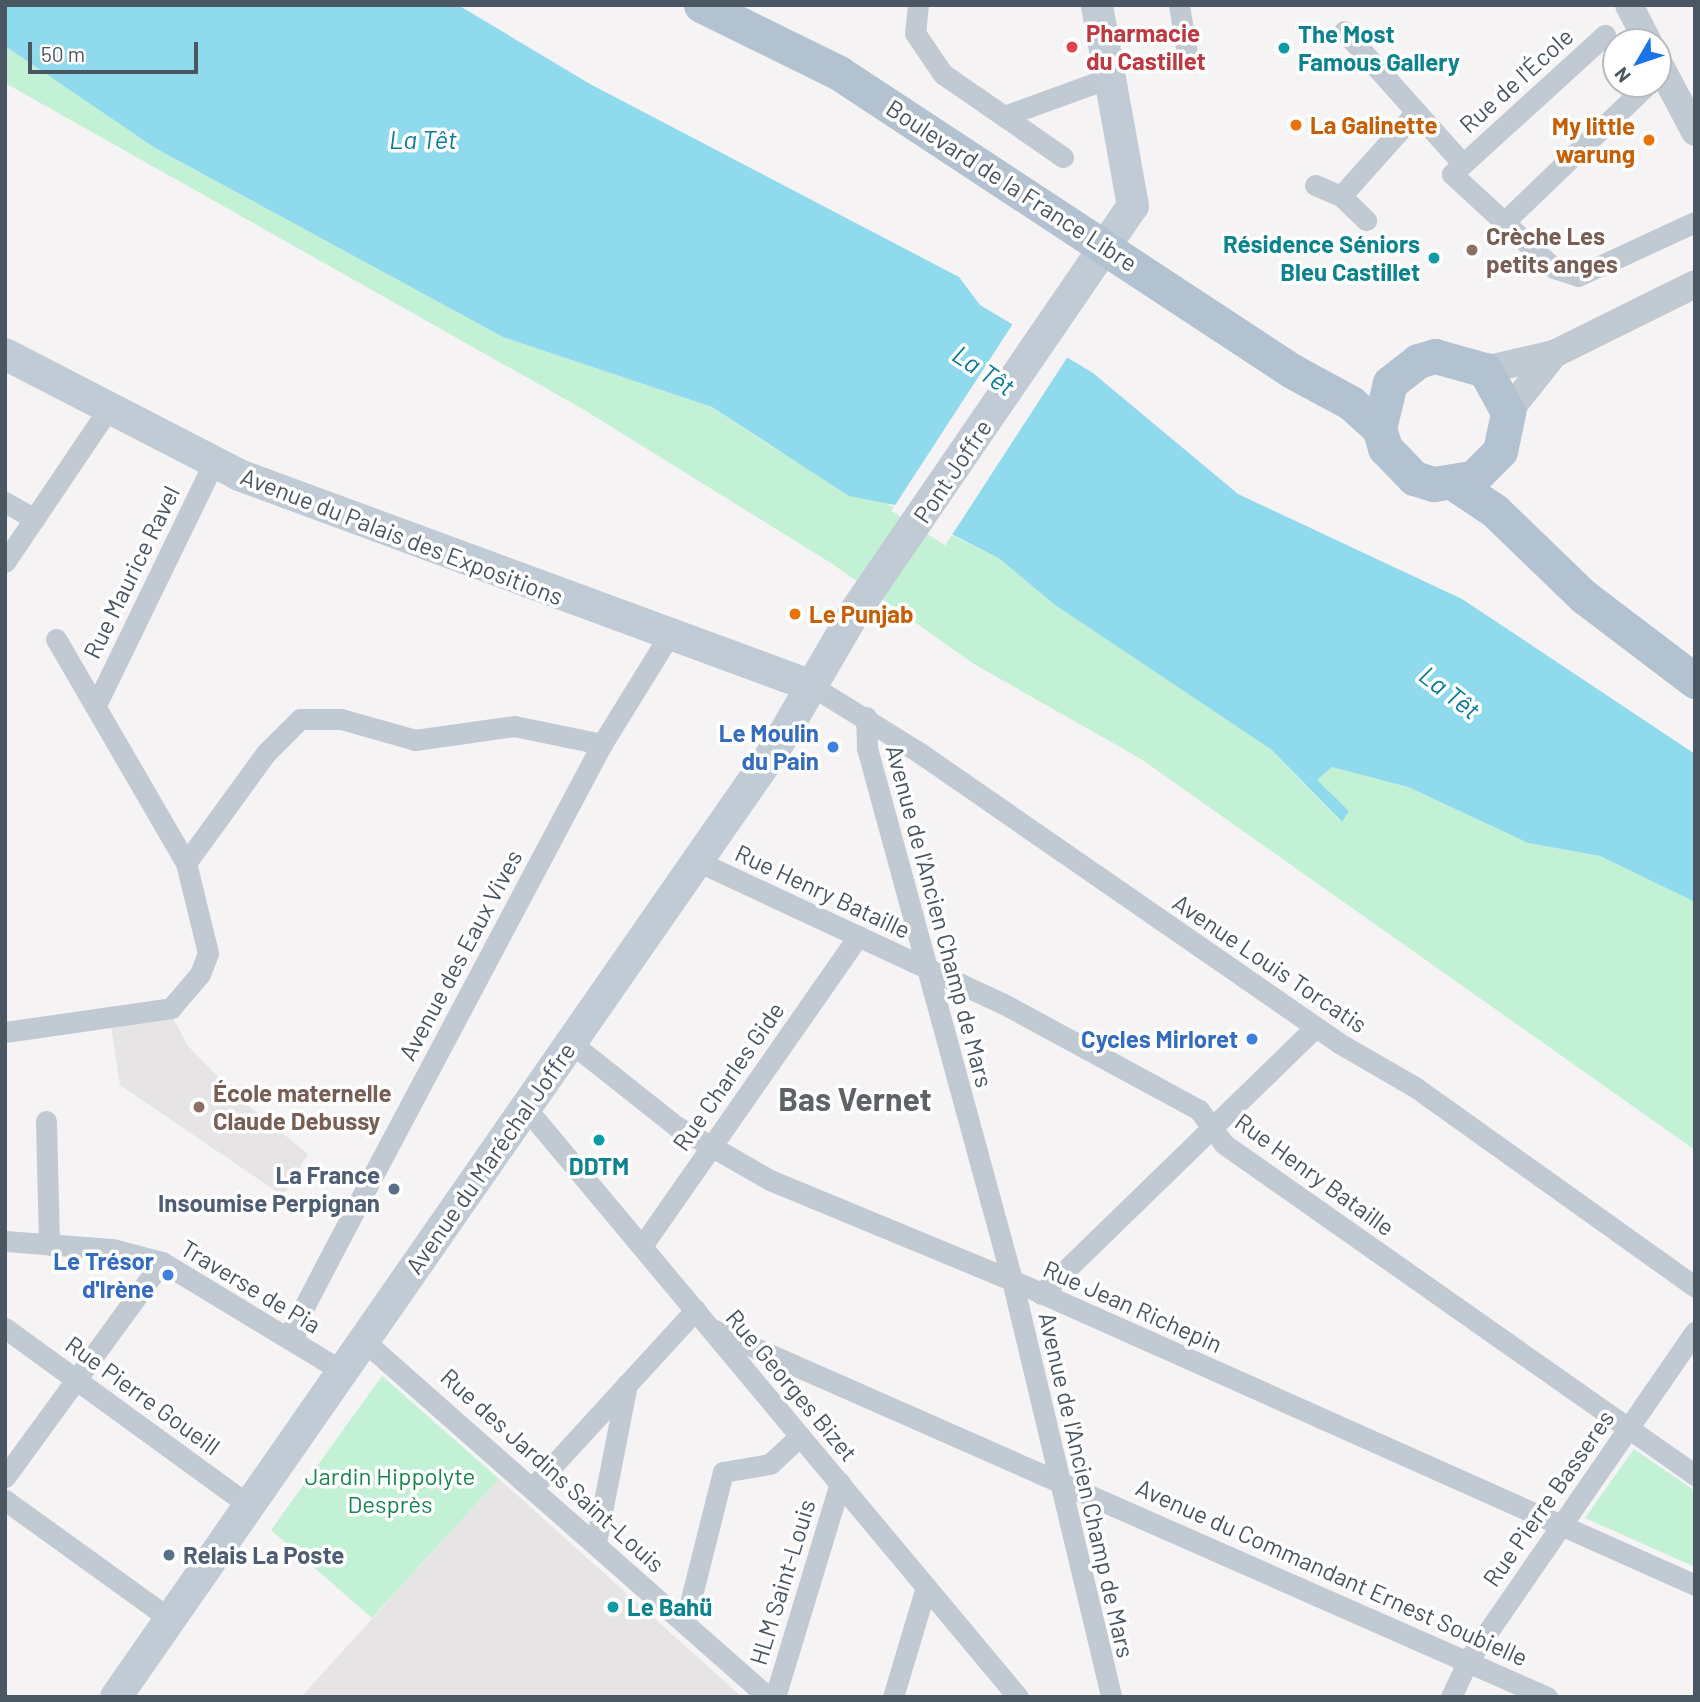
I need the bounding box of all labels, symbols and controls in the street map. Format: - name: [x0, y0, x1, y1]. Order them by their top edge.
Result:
- place label: Pharmacie du Castillet: [1086, 19, 1206, 75]
- place label: The Most Famous Gallery: [1298, 20, 1460, 76]
- street label: Rue de l'École: [1453, 22, 1579, 138]
- scale bar: [32, 28, 201, 72]
- north arrow: [1602, 28, 1672, 98]
- marker: Pharmacie du Castillet: [1064, 39, 1080, 55]
- marker: The Most Famous Gallery: [1276, 40, 1292, 56]
- text: 50 m: [41, 41, 85, 66]
- text: N: [1609, 63, 1635, 87]
- street label: Boulevard de la France Libre: [881, 93, 1143, 277]
- place label: La Galinette: [1310, 111, 1438, 139]
- place label: My little warung: [1552, 112, 1635, 168]
- marker: La Galinette: [1288, 117, 1304, 133]
- water label: La Têt: [389, 123, 457, 155]
- marker: My little warung: [1641, 132, 1657, 148]
- place label: Crèche Les petits anges: [1486, 222, 1618, 278]
- place label: Résidence Séniors Bleu Castillet: [1223, 230, 1420, 286]
- marker: Crèche Les petits anges: [1464, 242, 1480, 258]
- marker: Résidence Séniors Bleu Castillet: [1426, 250, 1442, 266]
- water label: La Têt: [947, 338, 1021, 402]
- street label: Pont Joffre: [907, 414, 997, 528]
- street label: Avenue du Palais des Expositions: [237, 461, 567, 611]
- street label: Rue Maurice Ravel: [77, 481, 185, 663]
- place label: Le Punjab: [809, 600, 914, 628]
- marker: Le Punjab: [787, 606, 803, 622]
- water label: La Têt: [1414, 659, 1486, 725]
- place label: Le Moulin du Pain: [719, 719, 819, 775]
- marker: Le Moulin du Pain: [825, 739, 841, 755]
- street label: Avenue de l'Ancien Champ de Mars: [880, 742, 1000, 1090]
- street label: Rue Henry Bataille: [731, 838, 915, 944]
- street label: Avenue des Eaux Vives: [392, 845, 528, 1065]
- street label: Avenue Louis Torcatis: [1168, 887, 1372, 1039]
- street label: Rue Charles Gide: [666, 996, 790, 1156]
- place label: Cycles Mirloret: [1081, 1025, 1238, 1053]
- marker: Cycles Mirloret: [1244, 1031, 1260, 1047]
- street label: Avenue du Maréchal Joffre: [399, 1037, 581, 1279]
- place label: École maternelle Claude Debussy: [213, 1079, 392, 1135]
- district label: Bas Vernet: [778, 1079, 932, 1117]
- marker: École maternelle Claude Debussy: [191, 1099, 207, 1115]
- street label: Rue Henry Bataille: [1230, 1107, 1400, 1241]
- marker: DDTM: [591, 1132, 607, 1148]
- place label: DDTM: [569, 1152, 629, 1180]
- place label: La France Insoumise Perpignan: [158, 1161, 380, 1217]
- marker: La France Insoumise Perpignan: [386, 1181, 402, 1197]
- street label: Traverse de Pia: [176, 1233, 326, 1339]
- place label: Le Trésor d'Irène: [53, 1247, 154, 1303]
- street label: Rue Jean Richepin: [1039, 1254, 1227, 1358]
- marker: Le Trésor d'Irène: [160, 1267, 176, 1283]
- street label: Rue Georges Bizet: [720, 1303, 864, 1467]
- street label: Avenue de l'Ancien Champ de Mars: [1033, 1310, 1141, 1660]
- street label: Rue Pierre Goueill: [60, 1329, 226, 1461]
- street label: Rue des Jardins Saint-Louis: [435, 1362, 671, 1578]
- street label: Rue Pierre Basseres: [1476, 1404, 1620, 1592]
- park label: Jardin Hippolyte Desprès: [305, 1462, 475, 1518]
- street label: Avenue du Commandant Ernest Soubielle: [1132, 1472, 1532, 1672]
- street label: HLM Saint-Louis: [743, 1496, 821, 1668]
- place label: Relais La Poste: [183, 1541, 344, 1569]
- marker: Relais La Poste: [161, 1547, 177, 1563]
- place label: Le Bahü: [627, 1593, 712, 1621]
- marker: Le Bahü: [605, 1599, 621, 1615]

